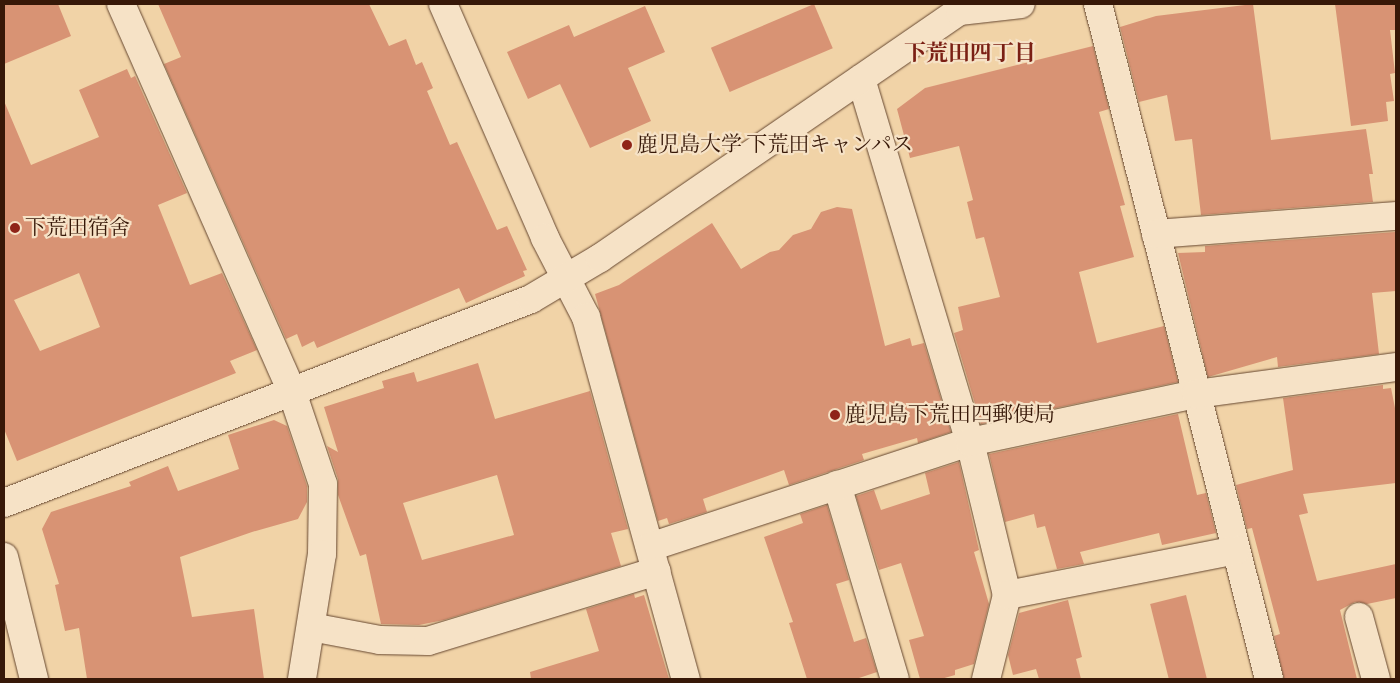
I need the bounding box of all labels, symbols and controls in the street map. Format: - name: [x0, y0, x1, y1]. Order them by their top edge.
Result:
- district label: 下荒田四丁目: [904, 41, 1036, 67]
- place label: 鹿児島大学 下荒田キャンパス: [637, 132, 915, 158]
- marker: 鹿児島大学 下荒田キャンパス: [621, 139, 633, 151]
- place label: 下荒田宿舍: [25, 215, 130, 241]
- marker: 下荒田宿舍: [9, 222, 21, 234]
- place label: 鹿児島下荒田四郵便局: [845, 402, 1055, 428]
- marker: 鹿児島下荒田四郵便局: [829, 409, 841, 421]

